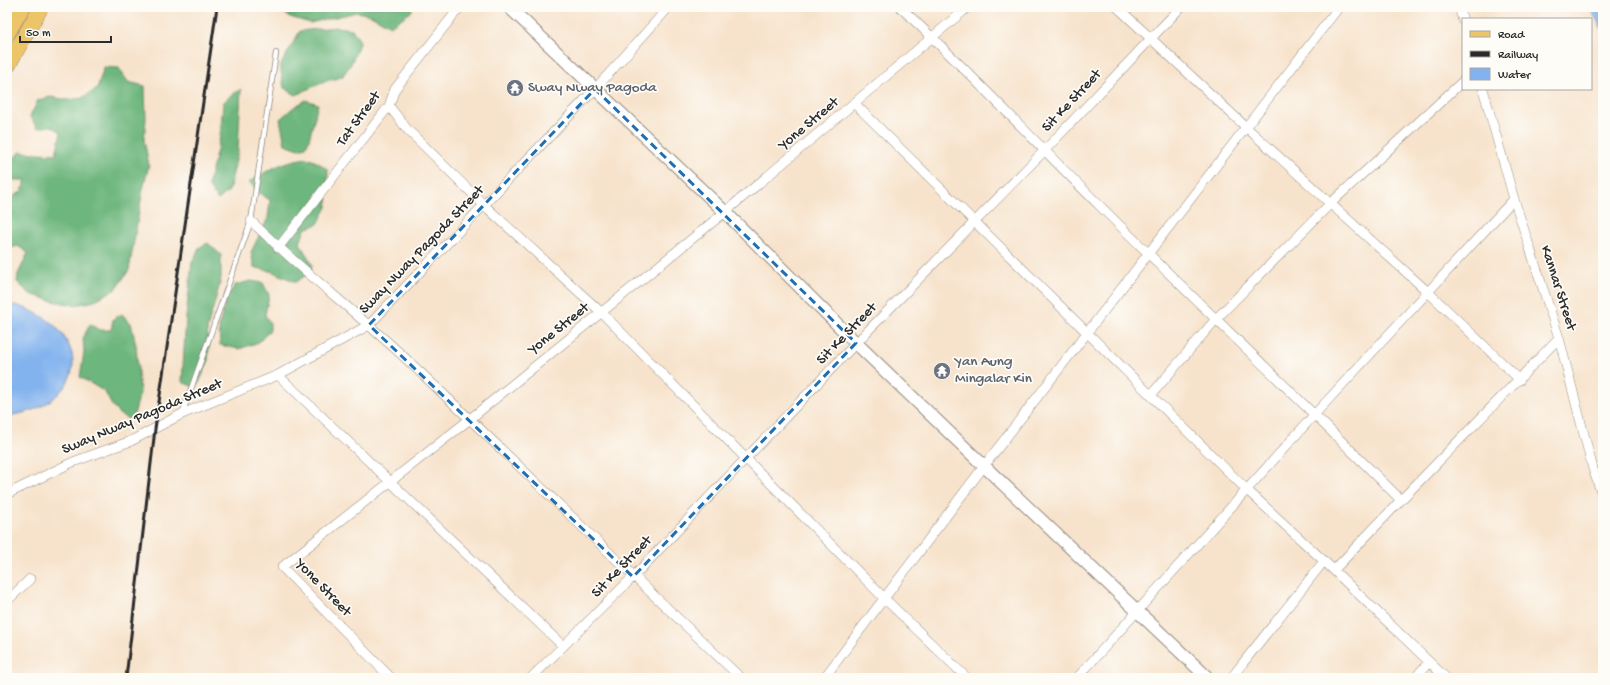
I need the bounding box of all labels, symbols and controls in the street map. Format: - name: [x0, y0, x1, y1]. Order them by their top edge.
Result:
- scale bar: [20, 18, 111, 44]
- legend: [1462, 18, 1592, 90]
- text: 50 m: [26, 27, 51, 41]
- text: Road: [1498, 29, 1525, 43]
- text: Railway: [1498, 49, 1538, 63]
- street label: Sit Ke Street: [1038, 64, 1107, 136]
- text: Water: [1498, 69, 1532, 83]
- temple icon: Sway Nway Pagoda: [505, 78, 525, 98]
- place label: Sway Nway Pagoda: [528, 79, 657, 97]
- street label: Tat Street: [332, 86, 386, 151]
- street label: Yone Street: [774, 92, 844, 156]
- street label: Sway Nway Pagoda Street: [356, 180, 490, 318]
- street label: Kannar Street: [1536, 243, 1581, 334]
- street label: Yone Street: [523, 298, 595, 360]
- street label: Sit Ke Street: [813, 298, 882, 369]
- place label: Yan Aung Mingalar Kin: [953, 353, 1032, 388]
- temple icon: Yan Aung Mingalar Kin: [932, 361, 952, 381]
- street label: Sway Nway Pagoda Street: [59, 374, 226, 459]
- street label: Sit Ke Street: [588, 531, 657, 602]
- street label: Yone Street: [290, 554, 356, 622]

